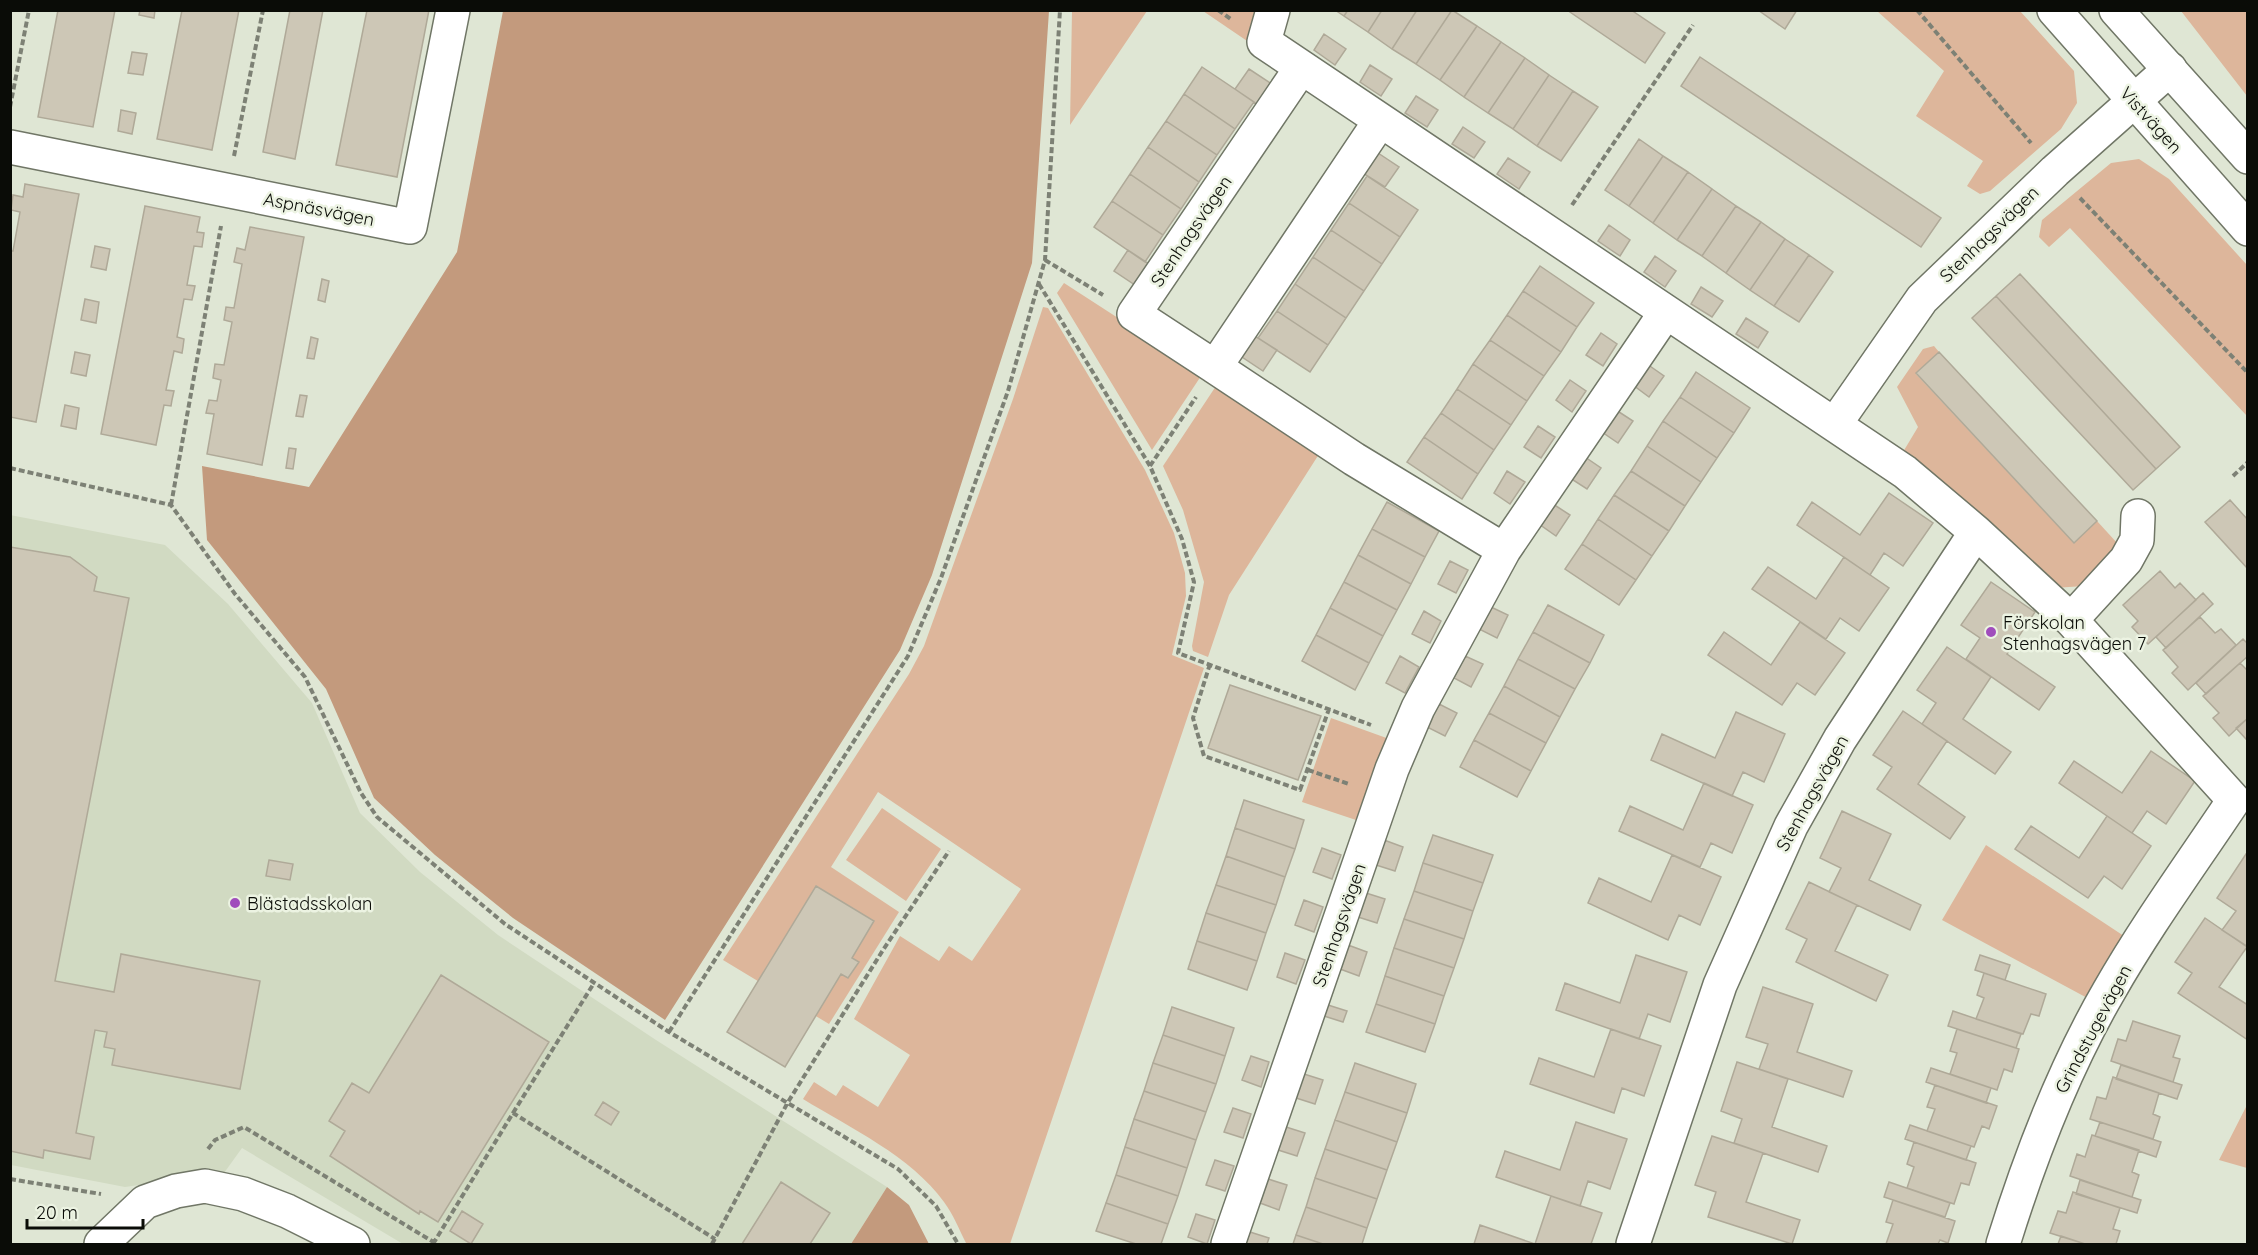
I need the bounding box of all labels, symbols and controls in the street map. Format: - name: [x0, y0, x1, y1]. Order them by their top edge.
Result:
- street label: Vistvägen: [2115, 82, 2187, 158]
- street label: Stenhagsvägen: [1145, 171, 1237, 291]
- street label: Stenhagsvägen: [1935, 181, 2043, 287]
- street label: Aspnäsvägen: [262, 187, 376, 231]
- place label: Förskolan Stenhagsvägen 7: [2003, 611, 2146, 655]
- marker: Förskolan Stenhagsvägen 7: [1984, 625, 1998, 639]
- street label: Stenhagsvägen: [1771, 731, 1853, 855]
- street label: Stenhagsvägen: [1307, 860, 1371, 990]
- place label: Blästadsskolan: [247, 892, 373, 915]
- marker: Blästadsskolan: [228, 896, 242, 910]
- street label: Grindstugevägen: [2050, 961, 2136, 1097]
- scale bar: [27, 1192, 142, 1230]
- text: 20 m: [36, 1201, 78, 1224]

